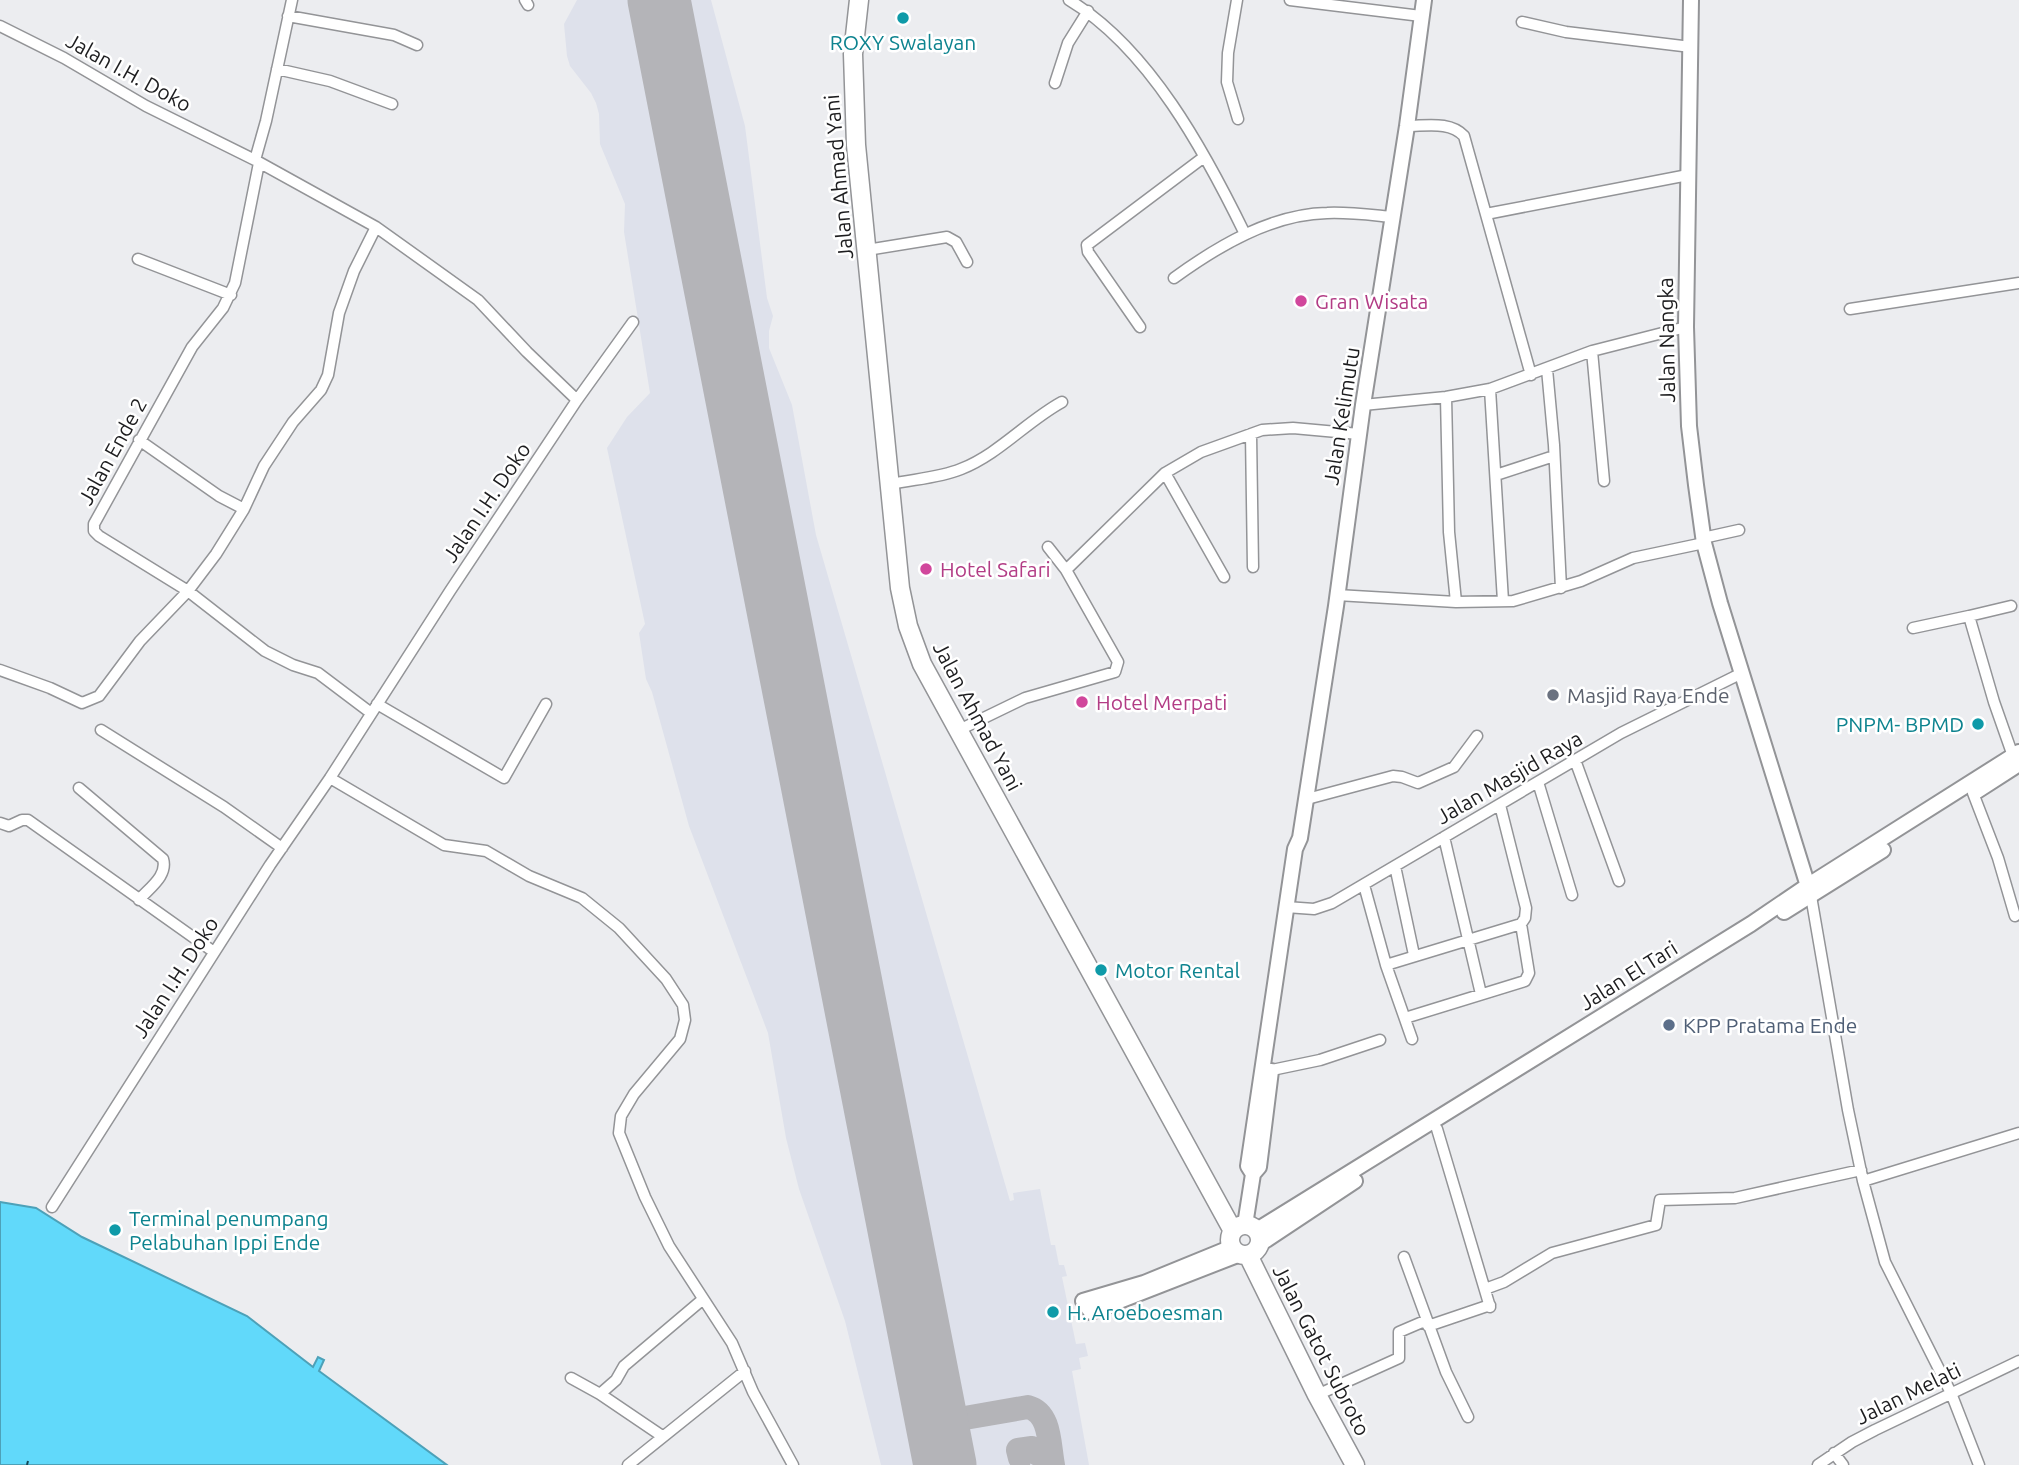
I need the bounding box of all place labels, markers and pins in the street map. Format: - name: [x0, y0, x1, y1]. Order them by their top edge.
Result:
- marker: ROXY Swalayan: [895, 10, 911, 26]
- place label: ROXY Swalayan: [830, 30, 976, 54]
- place label: Gran Wisata: [1315, 289, 1428, 313]
- marker: Gran Wisata: [1293, 293, 1309, 309]
- place label: Hotel Safari: [940, 557, 1051, 581]
- marker: Hotel Safari: [918, 561, 934, 577]
- place label: Masjid Raya Ende: [1567, 683, 1730, 707]
- marker: Masjid Raya Ende: [1545, 687, 1561, 703]
- place label: Hotel Merpati: [1096, 690, 1227, 714]
- marker: Hotel Merpati: [1074, 694, 1090, 710]
- place label: PNPM- BPMD: [1836, 712, 1964, 736]
- marker: PNPM- BPMD: [1970, 716, 1986, 732]
- place label: Motor Rental: [1115, 958, 1240, 982]
- marker: Motor Rental: [1093, 962, 1109, 978]
- place label: KPP Pratama Ende: [1683, 1013, 1857, 1037]
- marker: KPP Pratama Ende: [1661, 1017, 1677, 1033]
- place label: Terminal penumpang Pelabuhan Ippi Ende: [129, 1206, 329, 1254]
- marker: Terminal penumpang Pelabuhan Ippi Ende: [107, 1222, 123, 1238]
- place label: H. Aroeboesman: [1067, 1300, 1223, 1324]
- marker: H. Aroeboesman: [1045, 1304, 1061, 1320]

